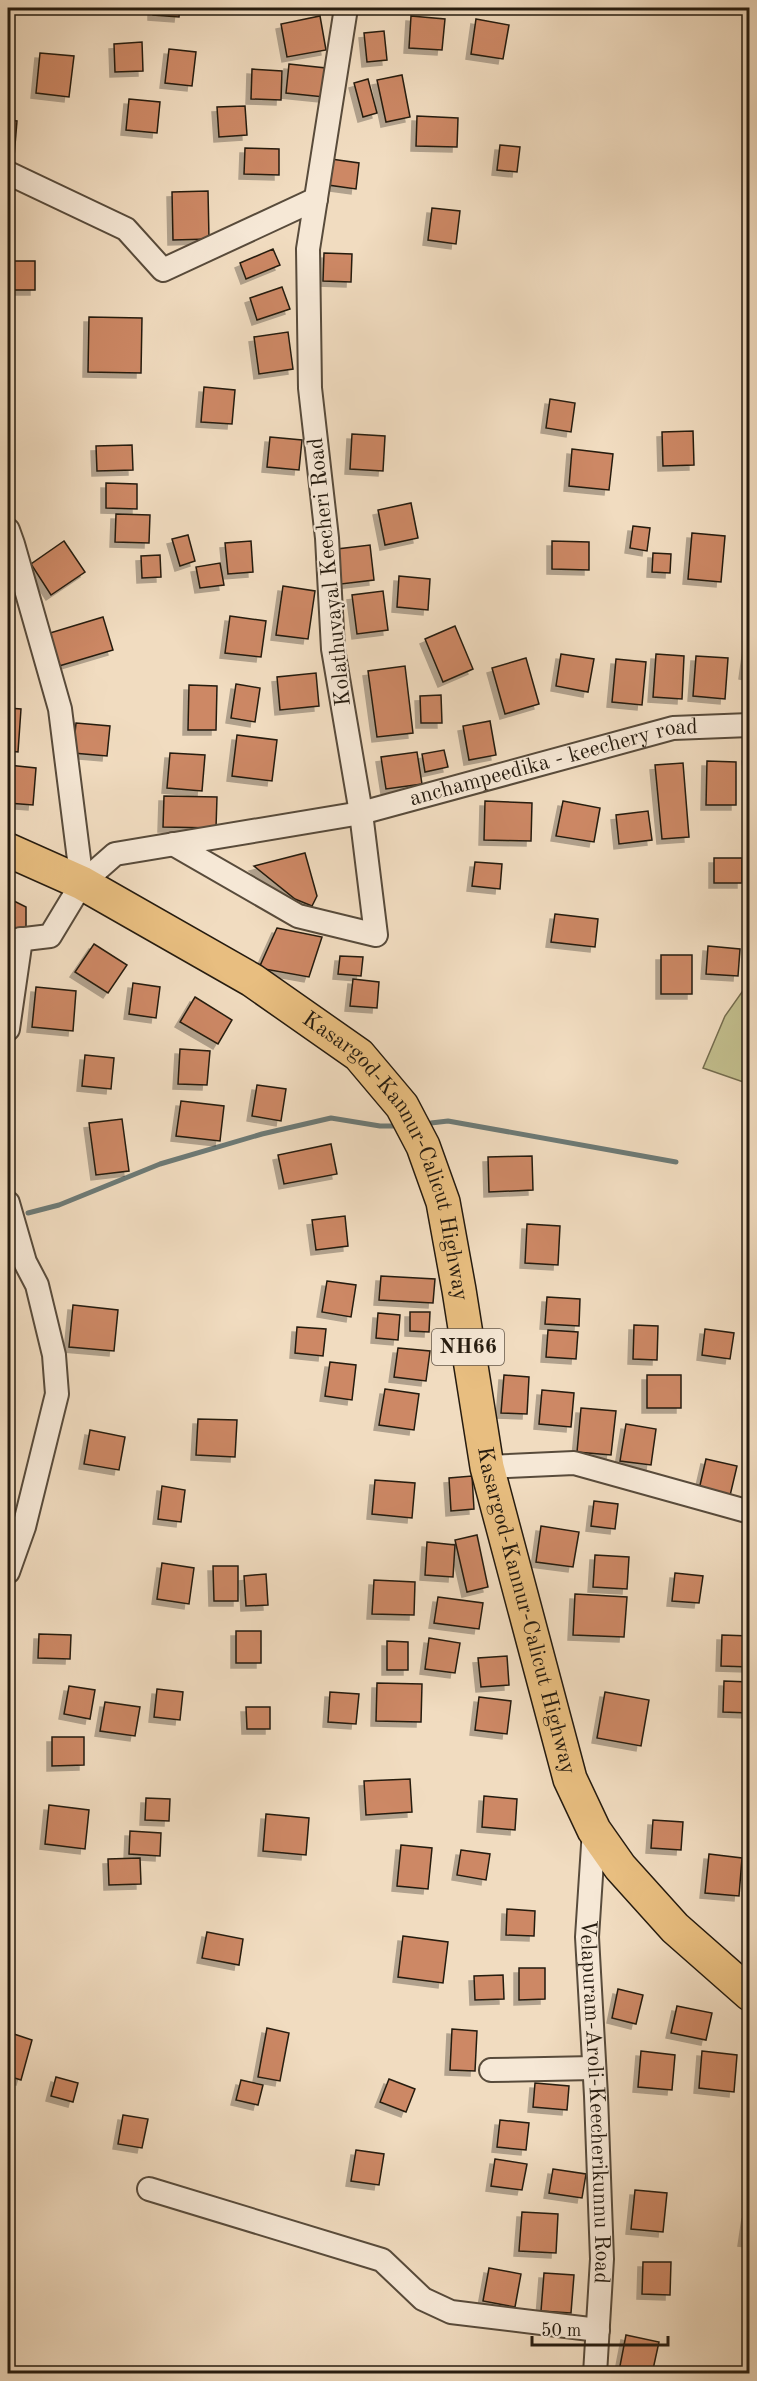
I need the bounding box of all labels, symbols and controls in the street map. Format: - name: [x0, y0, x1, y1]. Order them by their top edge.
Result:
- street label: Kolathuvayal Keecheri Road: [305, 437, 355, 707]
- street label: anchampeedika - keechery road: [407, 716, 698, 810]
- street label: Kasargod-Kannur-Calicut Highway: [298, 1008, 472, 1303]
- road number: NH66: [432, 1329, 504, 1365]
- street label: Kasargod-Kannur-Calicut Highway: [473, 1445, 579, 1777]
- street label: Velapuram-Aroli-Keecherikunnu Road: [576, 1919, 613, 2284]
- scale bar: [532, 2309, 668, 2347]
- text: 50 m: [541, 2322, 581, 2340]

